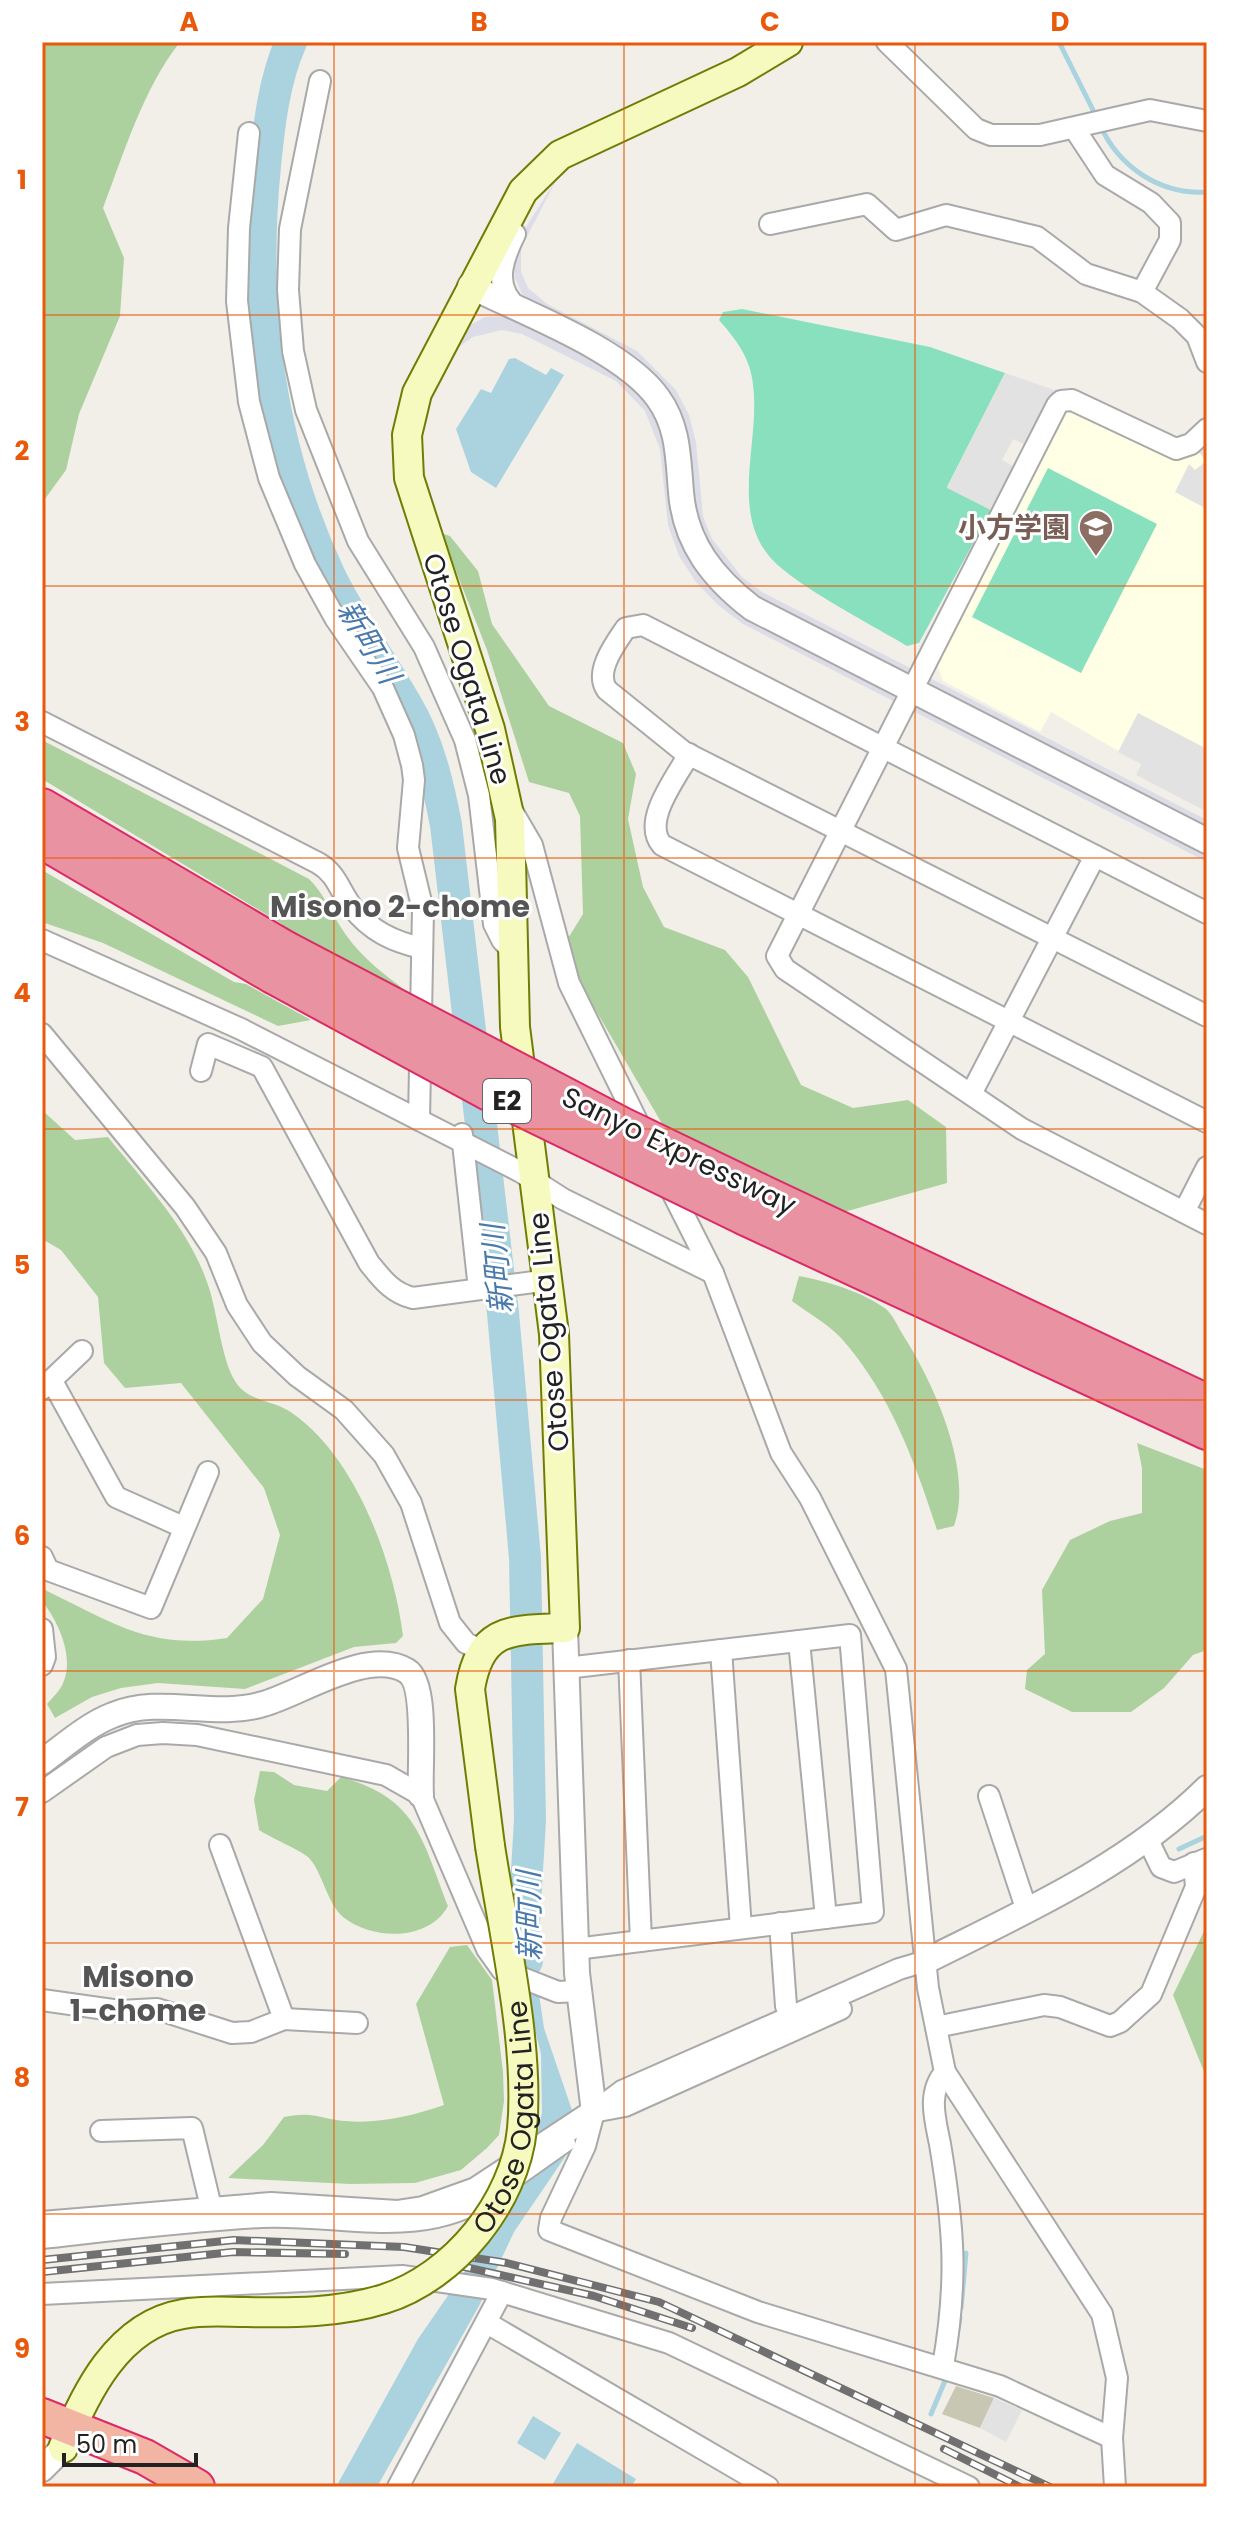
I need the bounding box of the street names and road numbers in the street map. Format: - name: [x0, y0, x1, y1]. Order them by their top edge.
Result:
- street label: Otose Ogata Line: [413, 548, 521, 790]
- street label: Sanyo Expressway: [555, 1077, 803, 1225]
- road number: E2: [483, 1079, 531, 1123]
- street label: Otose Ogata Line: [519, 1211, 579, 1453]
- street label: Otose Ogata Line: [463, 1998, 543, 2242]

